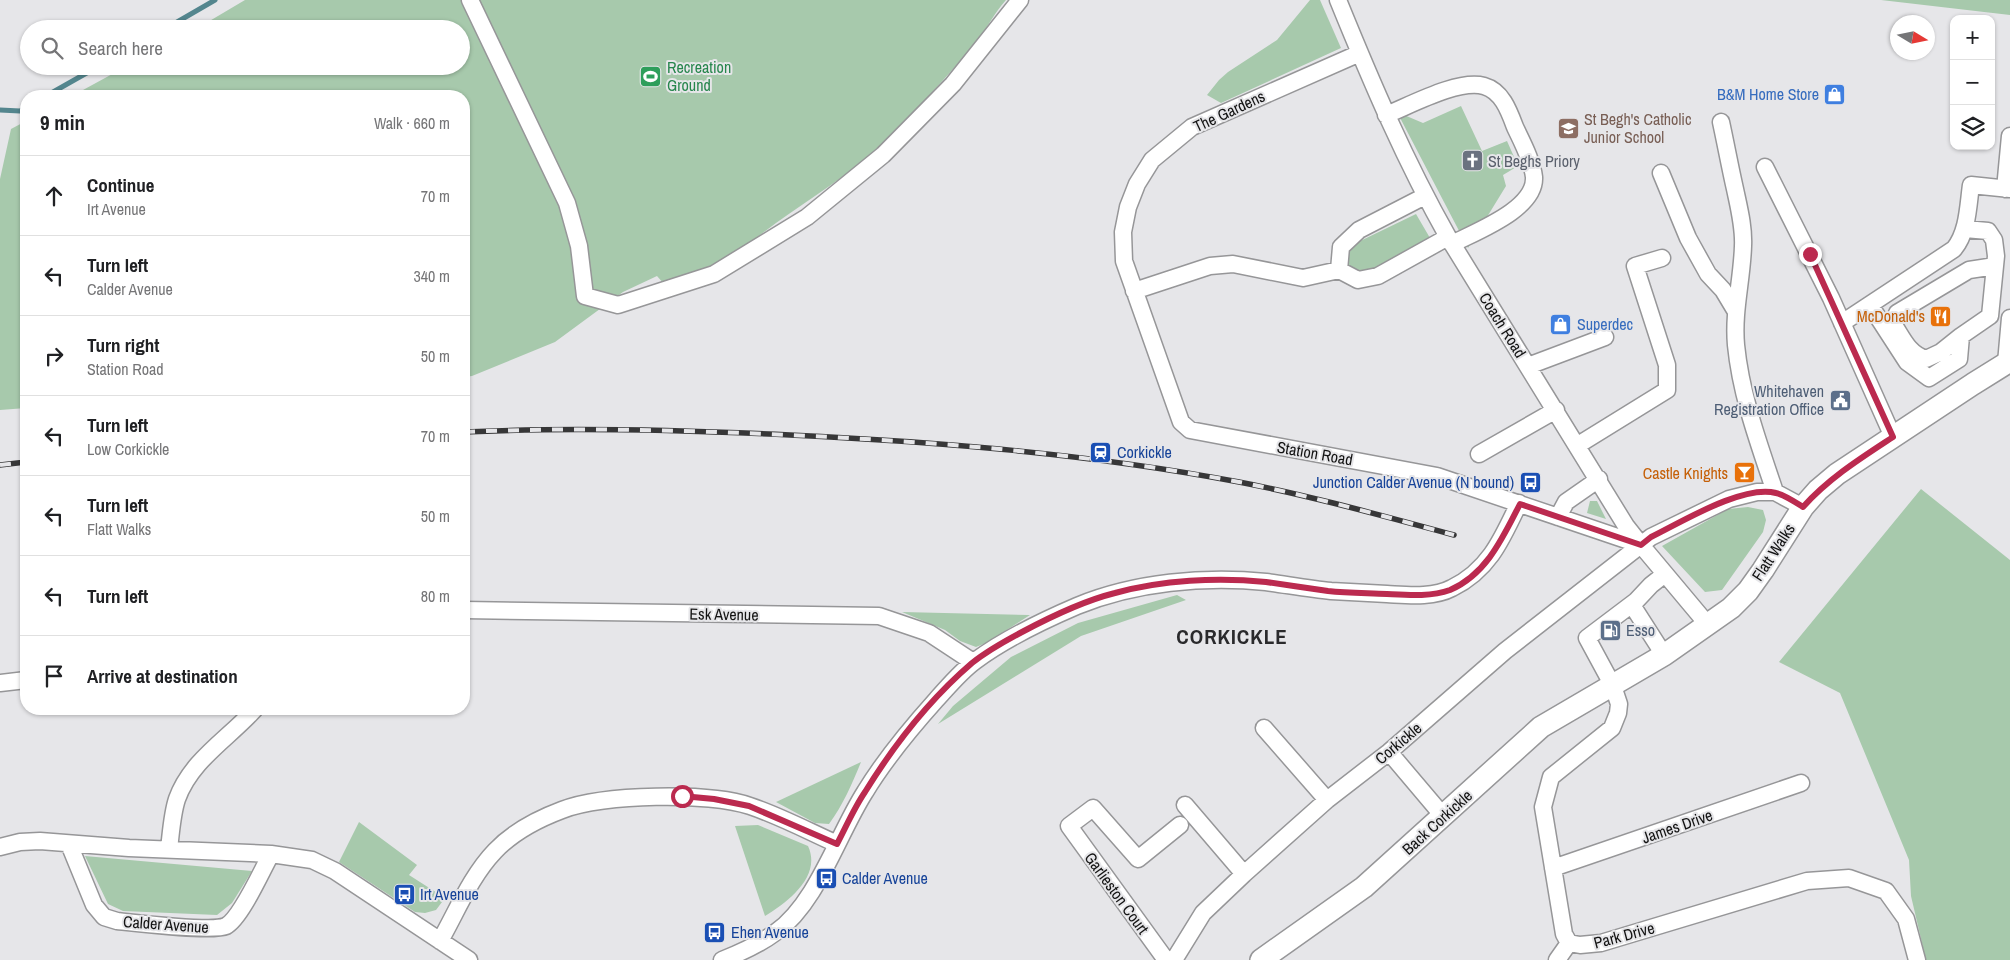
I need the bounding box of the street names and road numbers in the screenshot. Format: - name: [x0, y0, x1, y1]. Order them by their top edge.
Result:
- street label: The Gardens: [1190, 85, 1268, 137]
- street label: Coach Road: [1474, 288, 1532, 362]
- street label: Station Road: [1275, 436, 1355, 470]
- street label: Flatt Walks: [1746, 519, 1800, 585]
- street label: Esk Avenue: [689, 602, 759, 626]
- street label: Corkickle: [1370, 717, 1426, 769]
- street label: Back Corkickle: [1397, 785, 1477, 859]
- street label: James Drive: [1639, 804, 1715, 848]
- street label: Garlieston Court: [1080, 848, 1154, 939]
- street label: Calder Avenue: [122, 910, 210, 938]
- street label: Park Drive: [1591, 916, 1657, 954]

